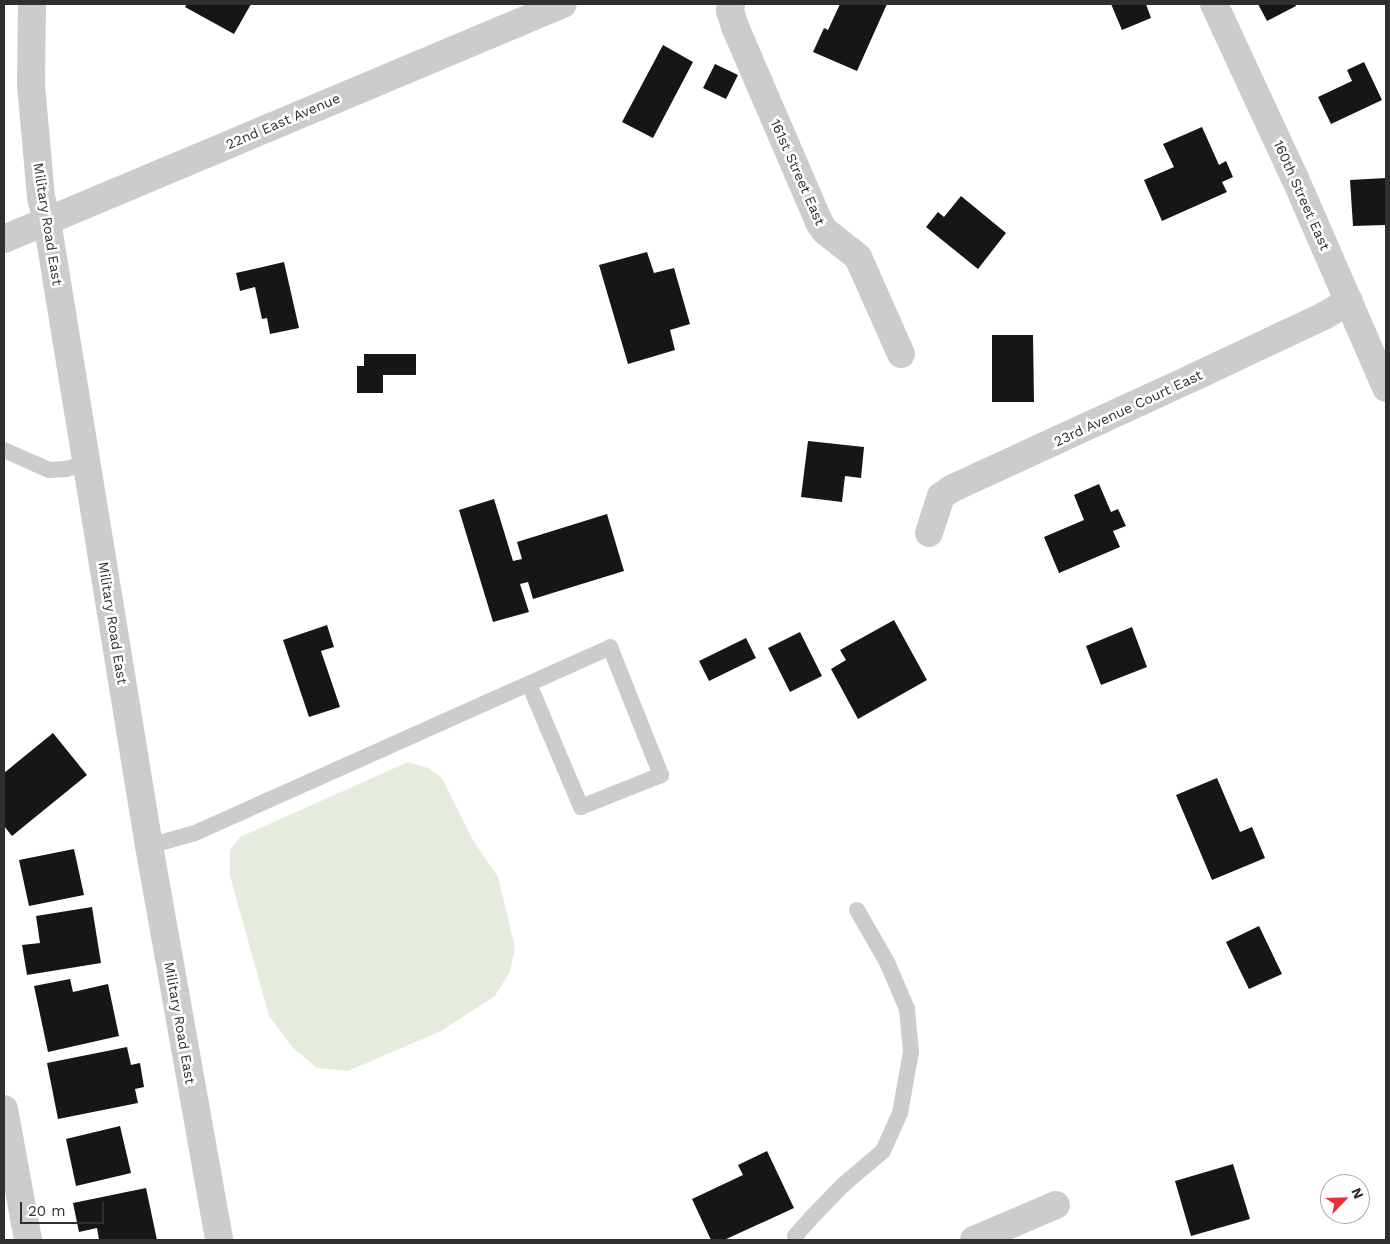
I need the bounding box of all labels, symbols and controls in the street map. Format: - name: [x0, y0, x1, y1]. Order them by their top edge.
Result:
- street label: 22nd East Avenue: [223, 89, 343, 153]
- street label: 161st Street East: [767, 116, 829, 228]
- street label: 160th Street East: [1270, 137, 1334, 253]
- street label: Military Road East: [30, 161, 66, 287]
- street label: 23rd Avenue Court East: [1051, 366, 1205, 450]
- street label: Military Road East: [95, 560, 131, 686]
- street label: Military Road East: [161, 960, 199, 1086]
- north arrow: [1320, 1174, 1370, 1224]
- text: N: [1348, 1185, 1367, 1201]
- scale bar: [22, 1192, 106, 1224]
- text: 20 m: [28, 1202, 66, 1220]

